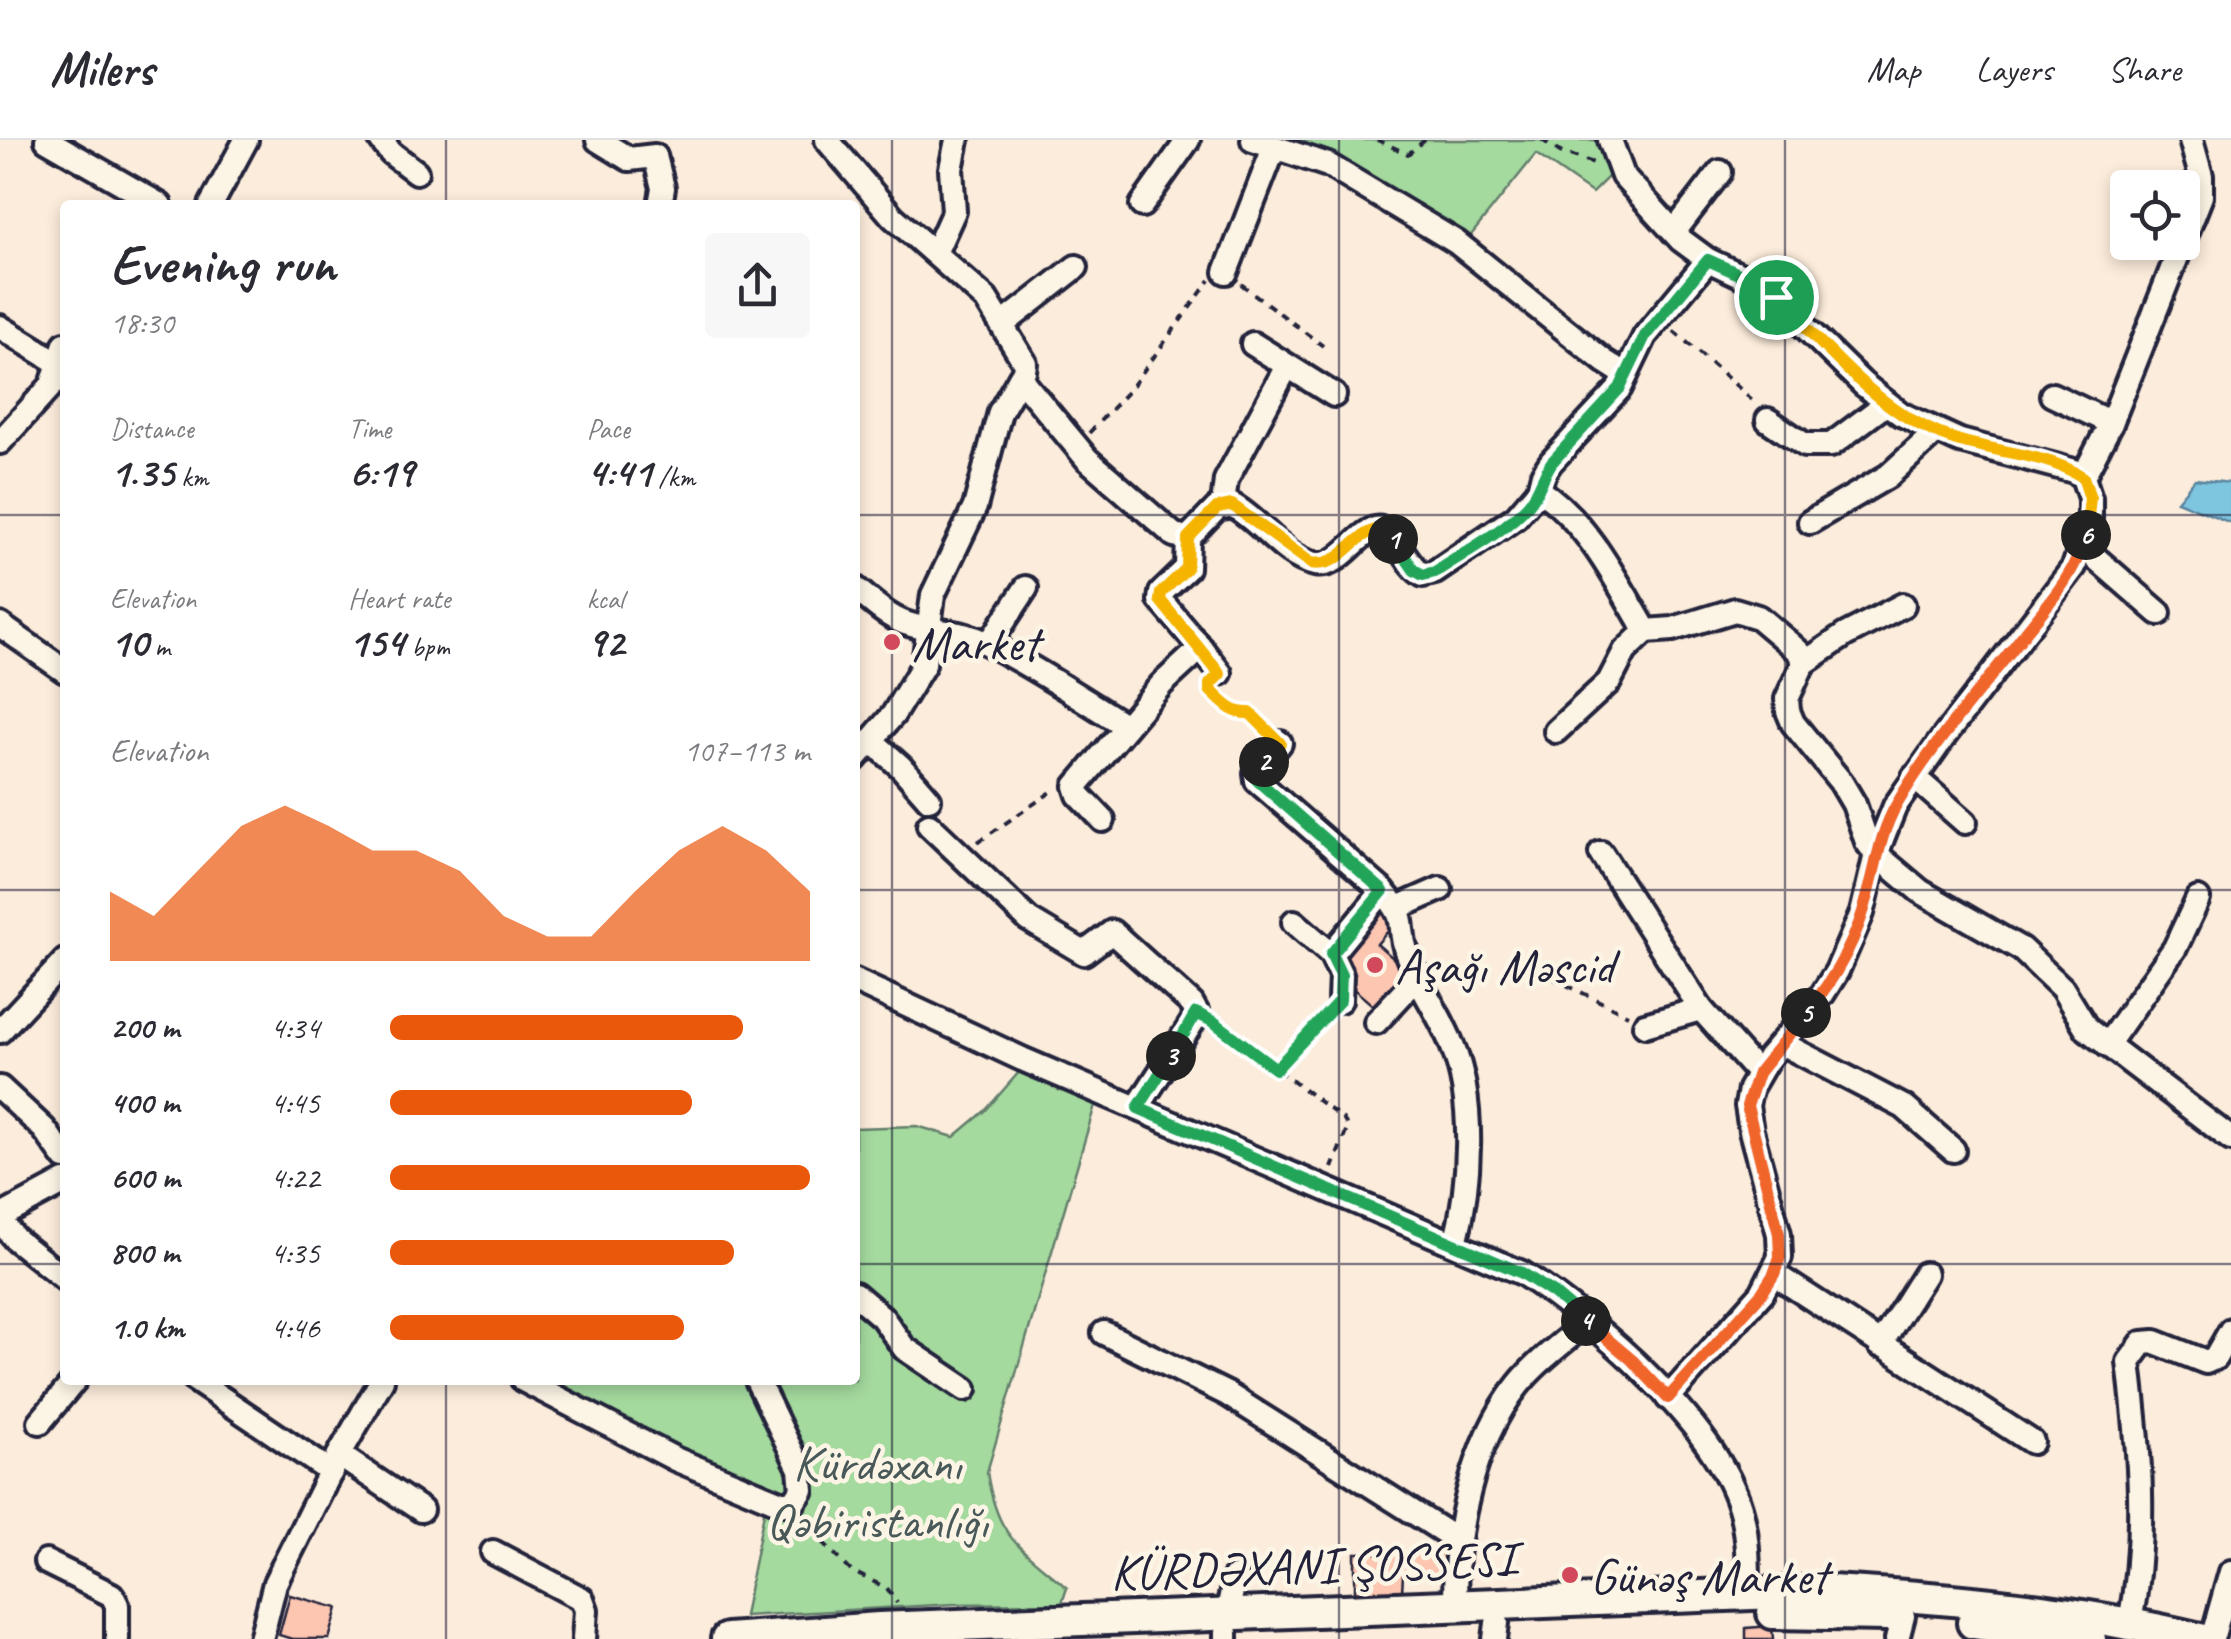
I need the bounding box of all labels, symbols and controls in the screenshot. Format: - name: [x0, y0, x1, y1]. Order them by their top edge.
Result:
- text: Milers: [50, 39, 154, 99]
- text: Map: [1867, 47, 1920, 92]
- text: Layers: [1975, 47, 2053, 92]
- text: Share: [2108, 47, 2181, 92]
- map controls: [2110, 170, 2200, 260]
- button: locate: [2110, 170, 2200, 260]
- text: Evening run: [110, 229, 335, 299]
- button: share: [705, 233, 810, 338]
- pin: [1734, 255, 1819, 340]
- icon: arrive: [1749, 270, 1804, 325]
- text: 18:30: [110, 302, 174, 343]
- text: Distance: [110, 411, 194, 446]
- text: Time: [348, 411, 391, 446]
- text: Pace: [587, 411, 630, 446]
- text: 1.35: [110, 446, 174, 499]
- text: 6:19: [348, 446, 414, 499]
- text: 4:41: [587, 446, 652, 499]
- text: km: [174, 459, 209, 494]
- text: /km: [652, 459, 695, 494]
- pin: 6: [2061, 510, 2111, 560]
- pin: 1: [1368, 514, 1418, 564]
- text: 6: [2079, 517, 2093, 552]
- text: 1: [1387, 521, 1399, 556]
- text: Elevation: [110, 581, 196, 616]
- text: Heart rate: [348, 581, 450, 616]
- text: kcal: [587, 581, 624, 616]
- place label: Market: [912, 612, 1045, 675]
- text: 10: [110, 616, 148, 669]
- text: 154: [348, 616, 404, 669]
- text: 92: [587, 616, 624, 669]
- text: m: [148, 629, 170, 664]
- text: bpm: [404, 629, 450, 664]
- marker: Market: [881, 631, 903, 653]
- text: Elevation: [110, 730, 208, 771]
- text: 107–113 m: [684, 730, 810, 771]
- pin: 2: [1239, 737, 1289, 787]
- text: 2: [1258, 744, 1270, 779]
- place label: Aşağı Məscid: [1395, 935, 1620, 998]
- marker: Aşağı Məscid: [1364, 954, 1386, 976]
- pin: 5: [1781, 988, 1831, 1038]
- text: 5: [1800, 995, 1812, 1030]
- text: 200 m: [110, 1007, 179, 1048]
- text: 4:34: [270, 1007, 320, 1048]
- pin: 3: [1146, 1031, 1196, 1081]
- text: 3: [1165, 1038, 1177, 1073]
- text: 400 m: [110, 1082, 179, 1123]
- text: 4:45: [270, 1082, 320, 1123]
- text: 600 m: [110, 1157, 180, 1198]
- text: 4:22: [270, 1157, 320, 1198]
- text: 800 m: [110, 1232, 179, 1273]
- text: 4:35: [270, 1232, 320, 1273]
- pin: 4: [1561, 1296, 1611, 1346]
- text: 4: [1580, 1303, 1592, 1338]
- text: 1.0 km: [110, 1307, 184, 1348]
- text: 4:46: [270, 1307, 320, 1348]
- park label: Kürdəxanı Qəbiristanlığı: [766, 1432, 989, 1553]
- street label: KÜRDƏXANI ŞOSSESI: [1109, 1527, 1527, 1604]
- place label: Günəş Market: [1590, 1545, 1834, 1608]
- marker: Günəş Market: [1559, 1564, 1581, 1586]

